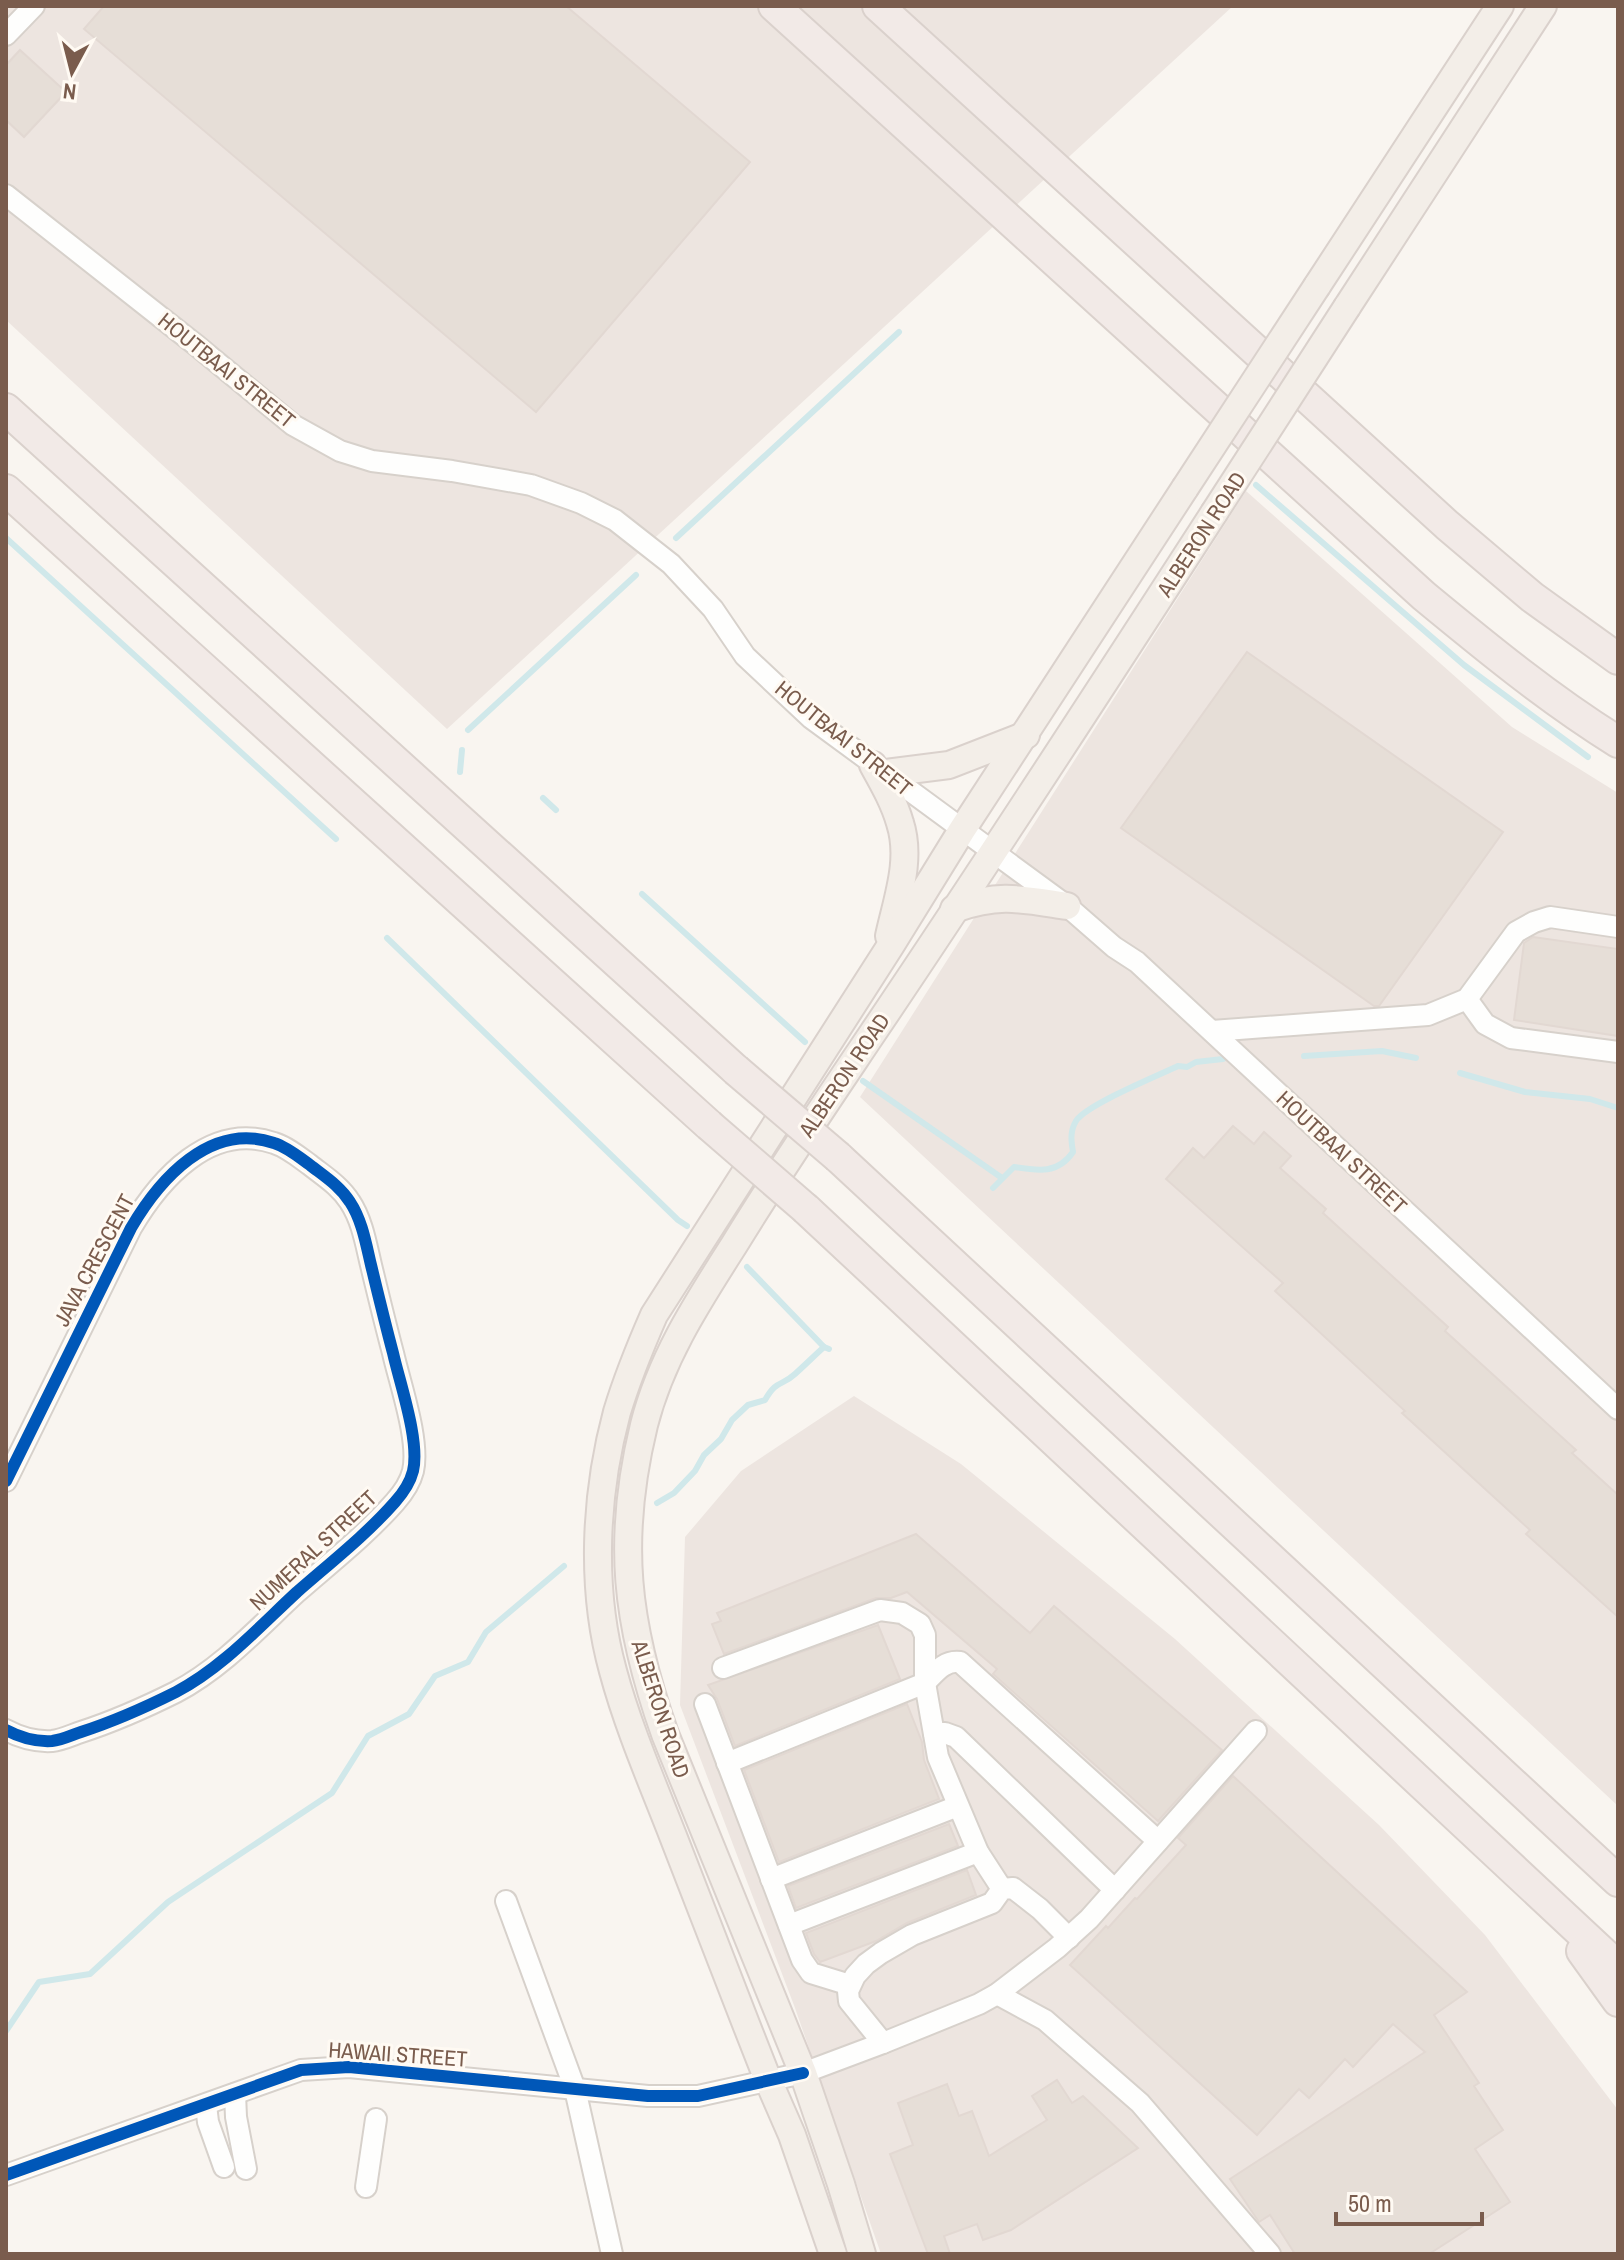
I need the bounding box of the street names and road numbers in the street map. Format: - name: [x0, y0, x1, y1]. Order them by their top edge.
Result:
- street label: HOUTBAAI STREET: [152, 305, 302, 435]
- street label: ALBERON ROAD: [1149, 466, 1253, 603]
- street label: HOUTBAAI STREET: [769, 673, 919, 803]
- street label: ALBERON ROAD: [791, 1007, 897, 1144]
- street label: HOUTBAAI STREET: [1270, 1084, 1414, 1220]
- street label: JAVA CRESCENT: [47, 1189, 141, 1331]
- street label: NUMERAL STREET: [243, 1483, 383, 1617]
- street label: ALBERON ROAD: [624, 1635, 697, 1782]
- street label: HAWAII STREET: [328, 2034, 468, 2074]

